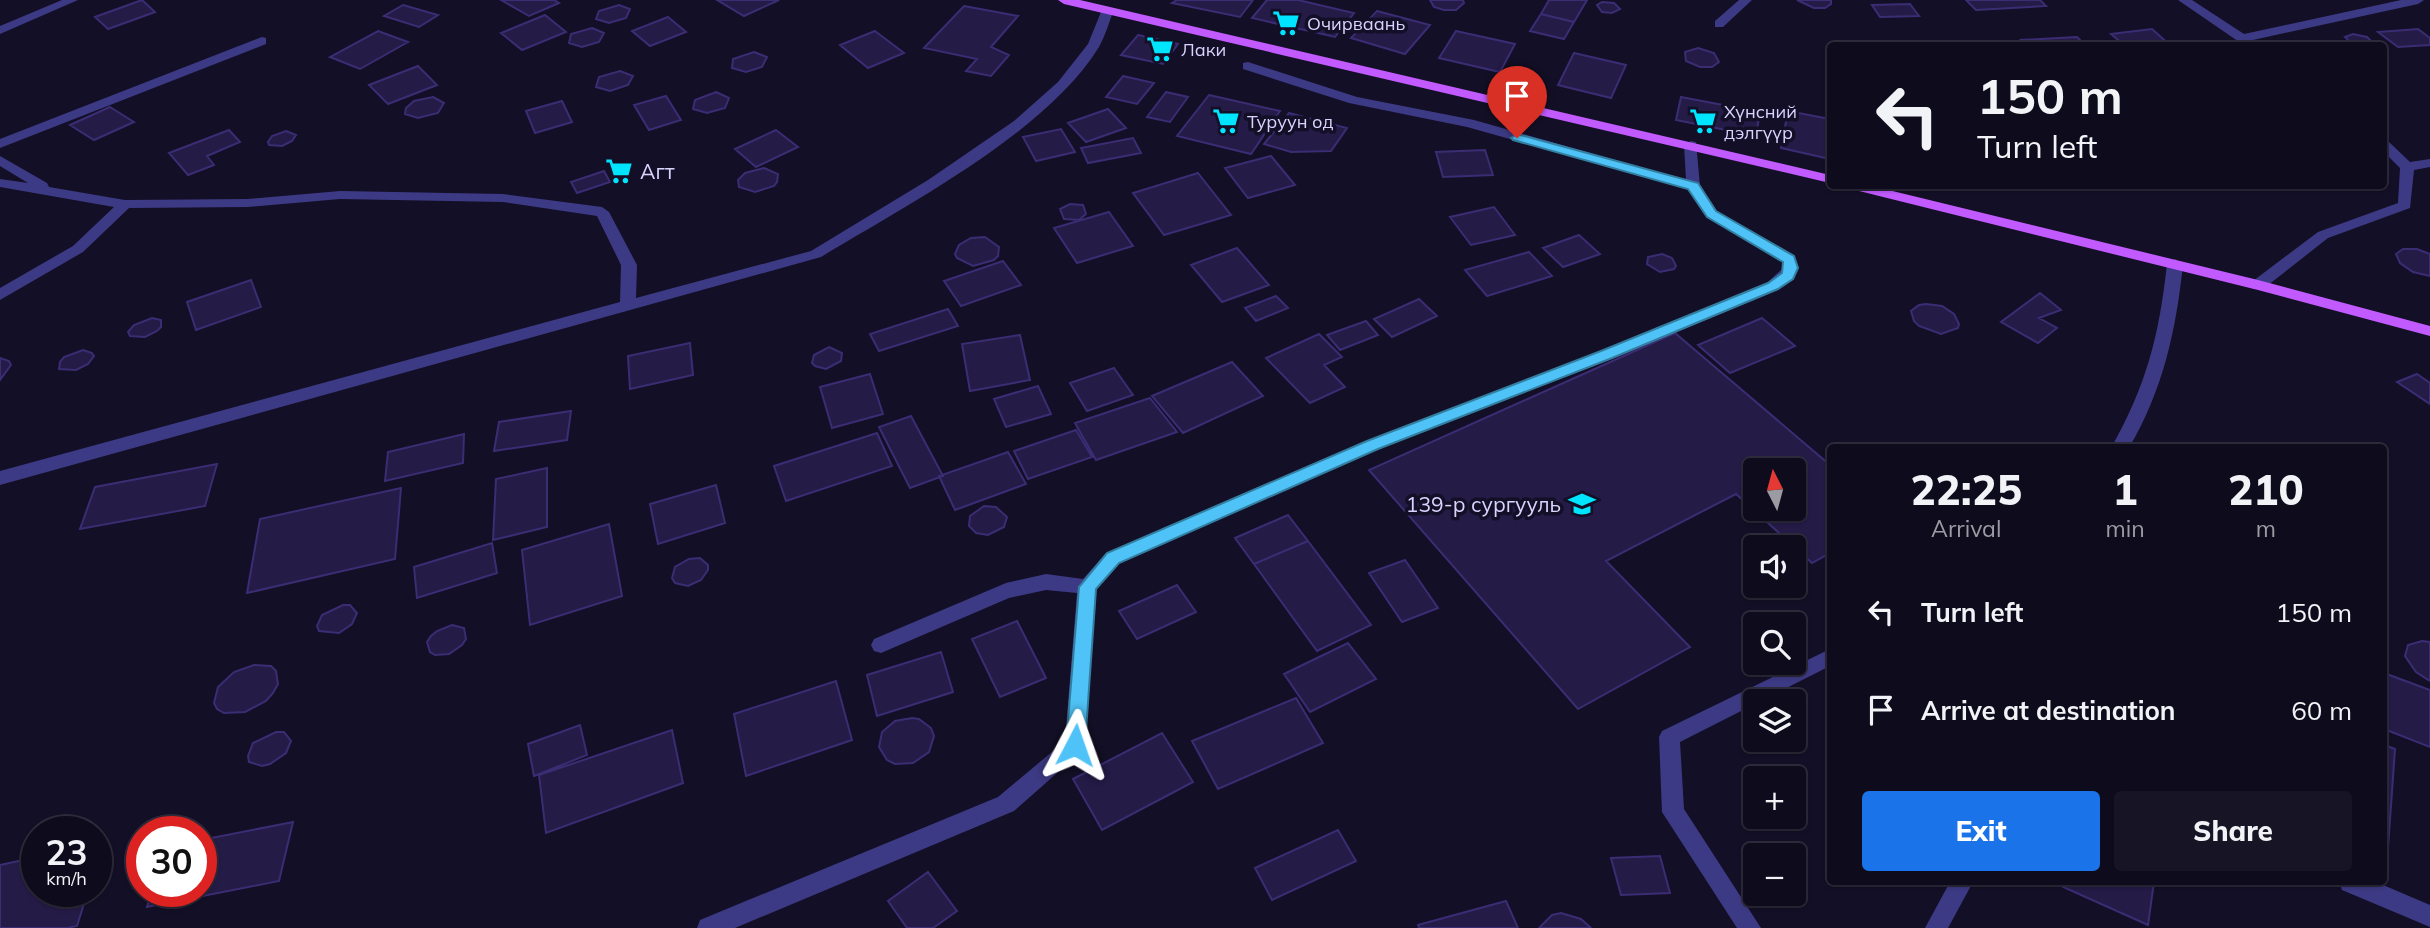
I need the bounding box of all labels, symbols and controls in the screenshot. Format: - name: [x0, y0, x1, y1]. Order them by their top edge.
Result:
- supermarket icon: Очирваань: [1271, 8, 1301, 38]
- place label: Очирваань: [1307, 12, 1405, 35]
- supermarket icon: Лаки: [1145, 34, 1175, 64]
- place label: Лаки: [1181, 38, 1226, 61]
- text: 150 m: [1977, 65, 2123, 126]
- pin: [1487, 66, 1547, 138]
- icon: left: [1862, 70, 1953, 161]
- icon: arrive: [1498, 77, 1536, 115]
- place label: Хүнсний дэлгүүр: [1724, 100, 1797, 144]
- supermarket icon: Туруун од: [1211, 106, 1241, 136]
- supermarket icon: Хүнсний дэлгүүр: [1688, 106, 1718, 136]
- place label: Туруун од: [1247, 110, 1334, 133]
- text: Turn left: [1977, 126, 2097, 166]
- supermarket icon: Агт: [604, 156, 634, 186]
- place label: Агт: [640, 158, 675, 184]
- north arrow: [1743, 458, 1806, 522]
- map controls: [1743, 458, 1806, 906]
- text: 22:25: [1910, 463, 2022, 516]
- text: 1: [2112, 463, 2138, 516]
- text: 210: [2228, 463, 2304, 516]
- school or university icon: 139-р сургууль: [1567, 489, 1597, 519]
- place label: 139-р сургууль: [1406, 491, 1561, 517]
- text: Arrival: [1931, 514, 2001, 543]
- text: min: [2105, 514, 2145, 543]
- text: m: [2256, 514, 2276, 543]
- button: sound: [1743, 535, 1806, 598]
- icon: left: [1862, 593, 1900, 631]
- text: Turn left: [1921, 596, 2023, 629]
- text: 150 m: [2276, 596, 2352, 629]
- button: search: [1743, 612, 1806, 675]
- button: layers: [1743, 689, 1806, 752]
- icon: arrive: [1862, 691, 1900, 729]
- text: Arrive at destination: [1921, 694, 2176, 727]
- text: 60 m: [2291, 694, 2352, 727]
- position arrow: [1038, 708, 1112, 782]
- button: +: [1743, 766, 1806, 829]
- button: Exit: [1862, 791, 2100, 871]
- button: Share: [2114, 791, 2352, 871]
- speed limit sign: 30: [126, 816, 217, 907]
- text: 23: [45, 830, 88, 874]
- button: −: [1743, 843, 1806, 906]
- text: km/h: [46, 867, 87, 890]

